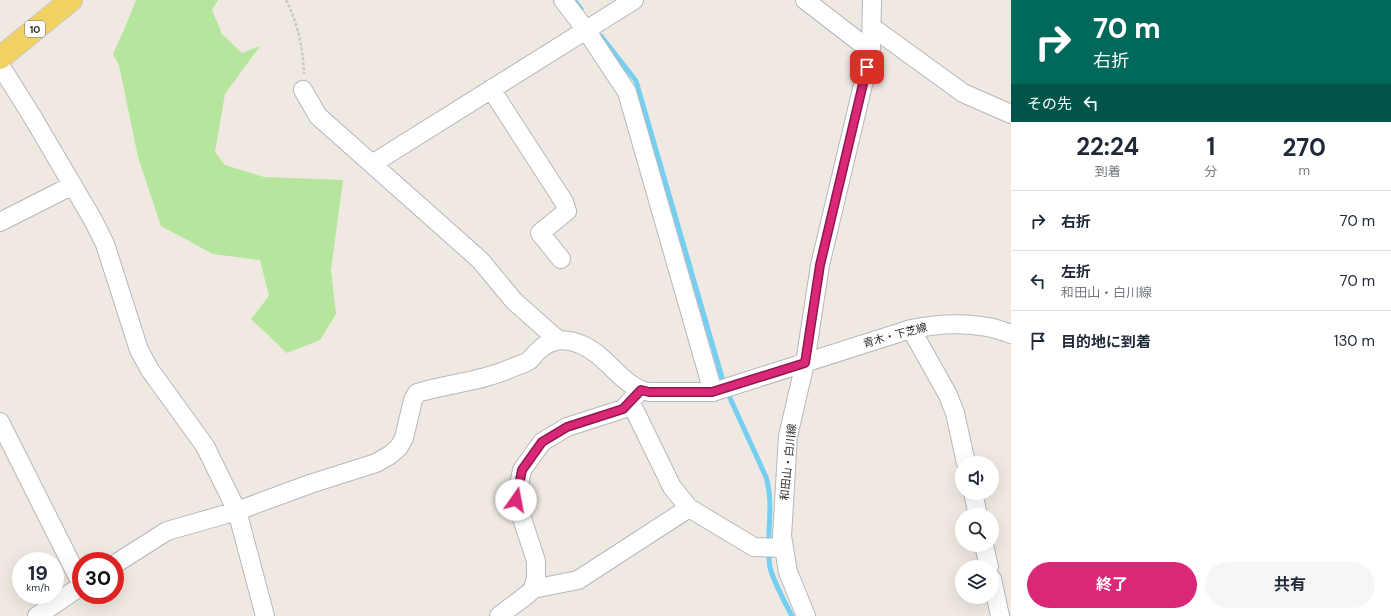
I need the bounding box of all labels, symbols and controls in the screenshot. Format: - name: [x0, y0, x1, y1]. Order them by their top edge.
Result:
- text: 70 m: [1093, 10, 1161, 47]
- icon: right: [1027, 16, 1079, 68]
- road number: 10: [25, 21, 45, 37]
- text: 右折: [1093, 49, 1129, 73]
- pin: [850, 50, 884, 84]
- icon: arrive: [856, 56, 878, 78]
- icon: left: [1080, 92, 1102, 114]
- text: その先: [1027, 94, 1072, 114]
- text: 22:24: [1076, 131, 1139, 162]
- text: 1: [1206, 131, 1215, 162]
- text: 270: [1283, 132, 1326, 163]
- text: m: [1298, 162, 1310, 179]
- text: 到着: [1095, 163, 1121, 180]
- text: 分: [1204, 163, 1217, 180]
- icon: right: [1027, 210, 1049, 232]
- text: 70 m: [1340, 211, 1375, 231]
- text: 右折: [1061, 212, 1091, 232]
- text: 左折: [1061, 262, 1091, 282]
- icon: left: [1027, 270, 1049, 292]
- text: 70 m: [1340, 271, 1375, 291]
- text: 和田山・白川線: [1061, 284, 1152, 301]
- street label: 青木・下芝線: [861, 320, 929, 350]
- icon: arrive: [1027, 330, 1049, 352]
- text: 130 m: [1334, 331, 1375, 351]
- text: 目的地に到着: [1061, 332, 1151, 352]
- street label: 和田山・白川線: [777, 423, 799, 501]
- map controls: [955, 456, 999, 604]
- button: sound: [955, 456, 999, 500]
- position arrow: [495, 479, 537, 521]
- button: search: [955, 508, 999, 552]
- speed limit sign: 30: [72, 552, 124, 604]
- text: 19: [28, 560, 48, 586]
- button: layers: [955, 560, 999, 604]
- button: 終了: [1027, 562, 1197, 608]
- button: 共有: [1205, 562, 1375, 608]
- text: km/h: [26, 581, 50, 594]

